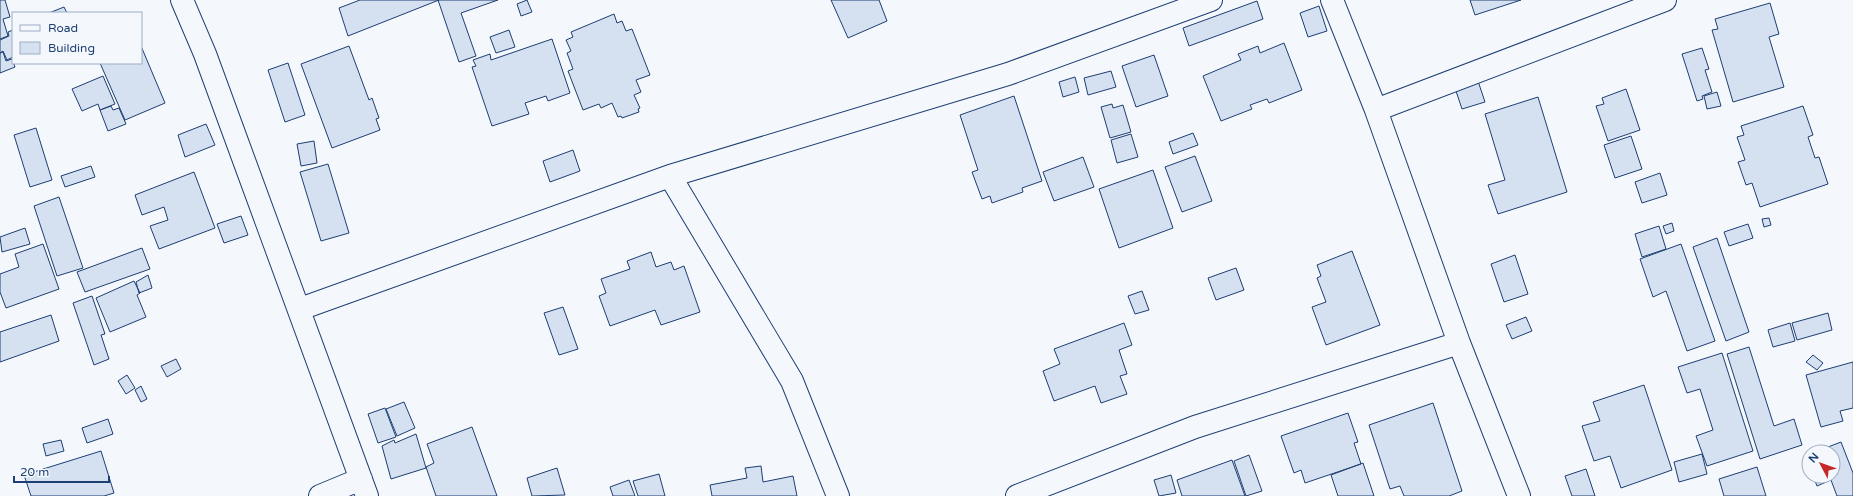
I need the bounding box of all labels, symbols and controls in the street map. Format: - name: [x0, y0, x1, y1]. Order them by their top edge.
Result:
- legend: [12, 12, 142, 64]
- text: Road: [48, 21, 78, 35]
- text: Building: [48, 41, 95, 55]
- north arrow: [1801, 444, 1841, 484]
- text: N: [1806, 450, 1822, 465]
- scale bar: [14, 458, 109, 484]
- text: 20 m: [20, 465, 49, 479]

